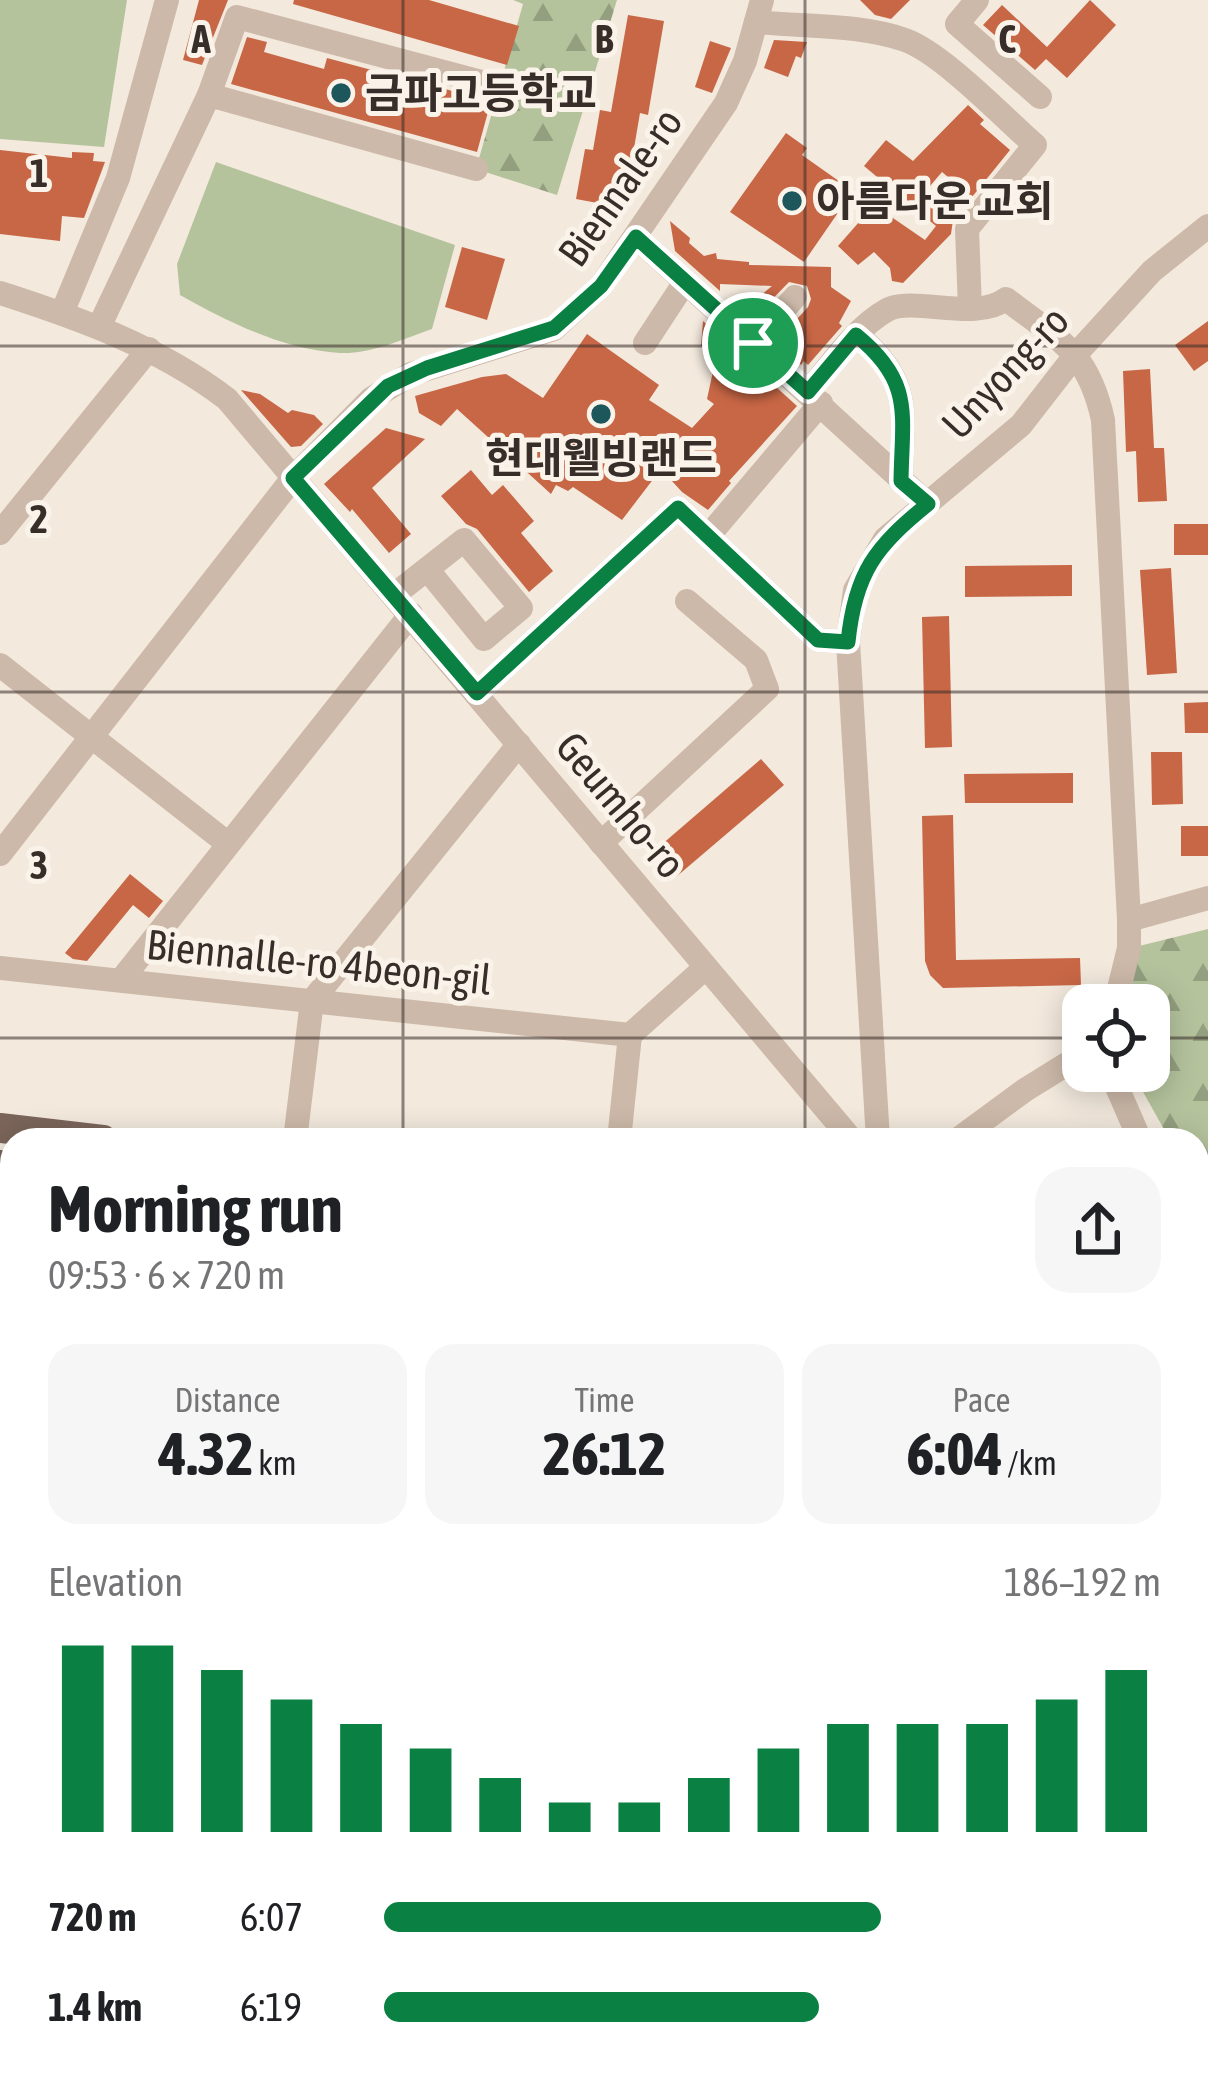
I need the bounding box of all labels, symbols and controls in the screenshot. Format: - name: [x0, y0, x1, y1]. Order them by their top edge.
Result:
- text: A: [190, 17, 211, 61]
- text: B: [595, 17, 614, 61]
- text: C: [998, 17, 1016, 61]
- place label: 금파고등학교: [365, 69, 597, 117]
- marker: 금파고등학교: [328, 80, 354, 106]
- street label: Biennale-ro: [548, 99, 692, 275]
- text: 1: [30, 151, 48, 195]
- place label: 아름다운 교회: [816, 177, 1054, 225]
- marker: 아름다운 교회: [779, 188, 805, 214]
- pin: [702, 292, 804, 394]
- street label: Unyong-ro: [932, 296, 1078, 448]
- icon: arrive: [720, 310, 786, 376]
- marker: 현대웰빙랜드: [588, 401, 614, 427]
- place label: 현대웰빙랜드: [485, 434, 717, 482]
- text: 2: [30, 497, 48, 541]
- street label: Geumho-ro: [546, 723, 696, 887]
- text: 3: [30, 843, 48, 887]
- street label: Biennalle-ro 4beon-gil: [144, 920, 494, 1004]
- map controls: [1062, 984, 1170, 1092]
- button: locate: [1062, 984, 1170, 1092]
- button: share: [1035, 1167, 1161, 1293]
- text: Morning run: [48, 1170, 343, 1246]
- text: 09:53 · 6 × 720 m: [48, 1253, 285, 1297]
- text: Distance: [175, 1381, 280, 1419]
- text: Time: [574, 1381, 635, 1419]
- text: Pace: [952, 1381, 1011, 1419]
- text: 4.32: [158, 1419, 254, 1488]
- text: 26:12: [543, 1419, 666, 1488]
- text: 6:04: [906, 1419, 1003, 1488]
- text: km: [254, 1444, 297, 1482]
- text: /km: [1003, 1444, 1057, 1482]
- text: Elevation: [48, 1560, 183, 1604]
- text: 186–192 m: [1004, 1560, 1161, 1604]
- text: 720 m: [48, 1895, 136, 1939]
- text: 6:07: [240, 1895, 303, 1939]
- text: 1.4 km: [48, 1985, 142, 2029]
- text: 6:19: [240, 1985, 302, 2029]

